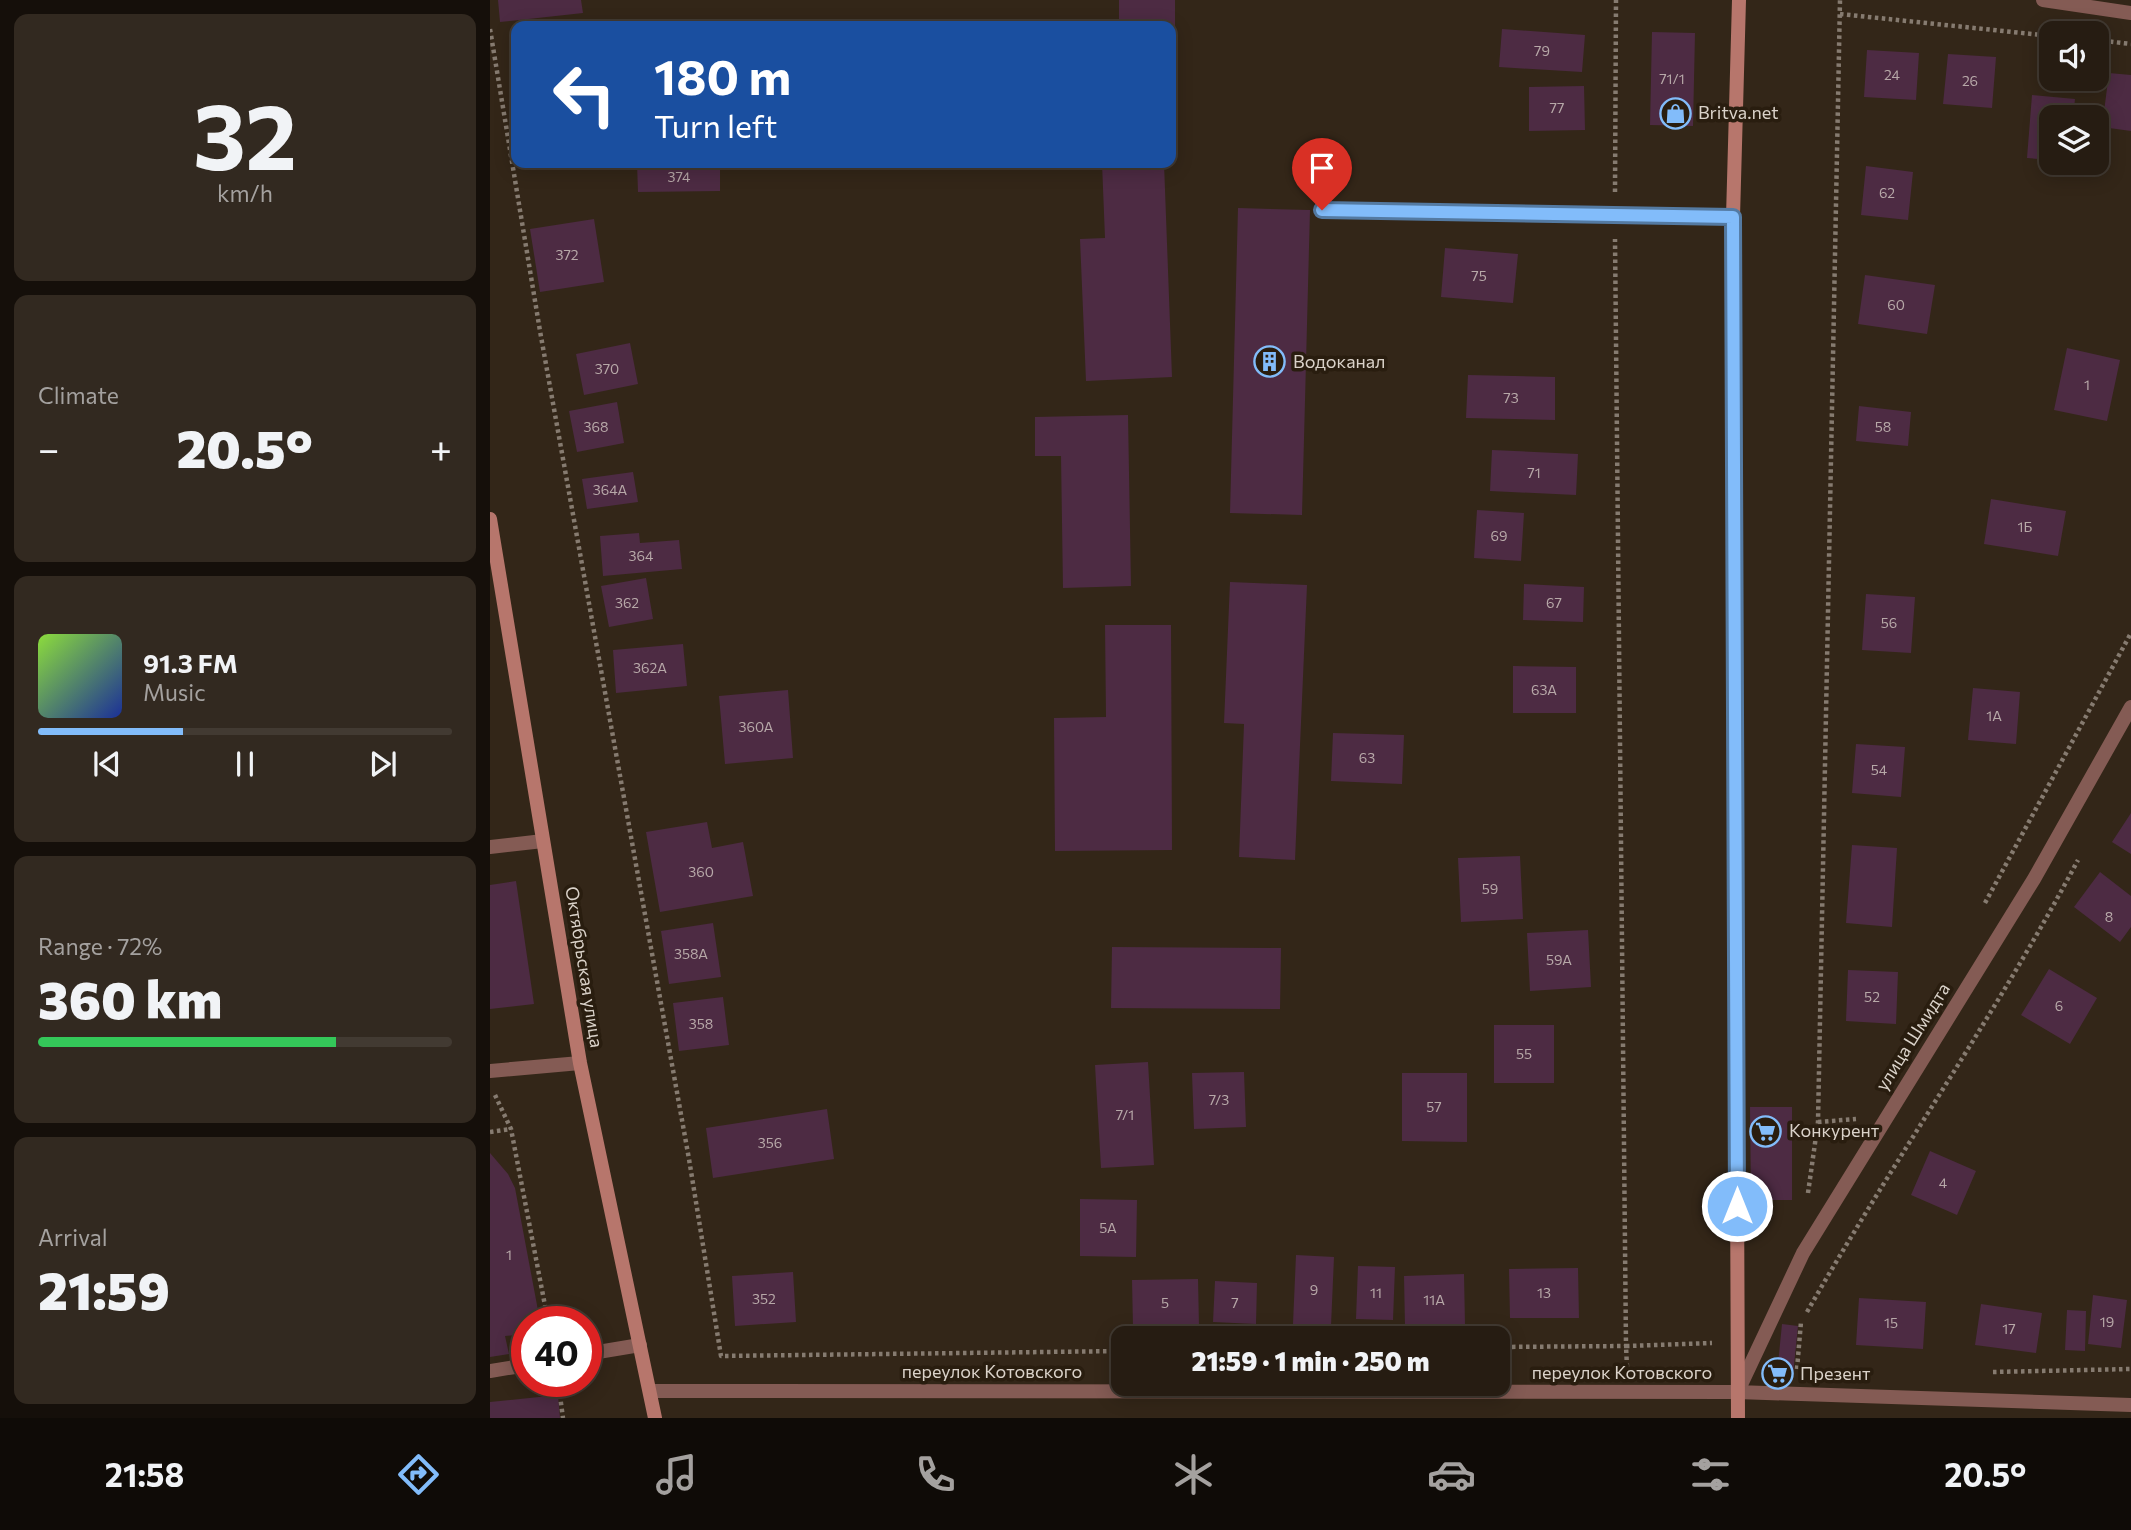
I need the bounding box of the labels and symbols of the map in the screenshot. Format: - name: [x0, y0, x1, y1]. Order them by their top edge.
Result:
- house number: 79: [1534, 42, 1550, 59]
- house number: 24: [1884, 66, 1901, 83]
- house number: 71/1: [1659, 70, 1685, 87]
- house number: 26: [1962, 72, 1978, 89]
- shop icon: Britva.net: [1658, 96, 1692, 130]
- house number: 77: [1550, 99, 1564, 116]
- place label: Britva.net: [1698, 101, 1779, 123]
- pin: [1292, 138, 1352, 210]
- house number: 374: [668, 168, 691, 185]
- house number: 62: [1879, 184, 1895, 201]
- house number: 372: [555, 246, 579, 263]
- house number: 75: [1471, 267, 1487, 284]
- house number: 60: [1887, 296, 1905, 313]
- building icon: Водоканал: [1253, 345, 1287, 379]
- place label: Водоканал: [1293, 350, 1386, 372]
- house number: 370: [595, 360, 619, 377]
- house number: 1: [2084, 376, 2090, 393]
- house number: 73: [1503, 389, 1519, 406]
- house number: 368: [584, 418, 608, 435]
- house number: 58: [1875, 418, 1891, 435]
- house number: 71: [1527, 464, 1541, 481]
- house number: 364А: [593, 481, 628, 498]
- house number: 1Б: [2018, 518, 2033, 535]
- house number: 69: [1491, 527, 1507, 544]
- house number: 364: [629, 547, 654, 564]
- house number: 362: [615, 594, 639, 611]
- house number: 67: [1546, 594, 1562, 611]
- house number: 56: [1881, 614, 1897, 631]
- house number: 362А: [633, 659, 667, 676]
- house number: 63А: [1531, 681, 1557, 698]
- house number: 1А: [1986, 707, 2002, 724]
- house number: 360А: [739, 718, 774, 735]
- house number: 63: [1359, 749, 1375, 766]
- house number: 54: [1871, 761, 1888, 778]
- house number: 360: [688, 863, 714, 880]
- house number: 59: [1482, 880, 1498, 897]
- street label: Октябрьская улица: [561, 885, 609, 1049]
- house number: 8: [2105, 908, 2113, 925]
- house number: 358А: [674, 945, 708, 962]
- house number: 59А: [1546, 951, 1572, 968]
- street label: улица Шмидта: [1870, 979, 1954, 1094]
- house number: 52: [1864, 988, 1880, 1005]
- house number: 6: [2055, 997, 2063, 1014]
- house number: 358: [689, 1015, 713, 1032]
- house number: 55: [1516, 1045, 1532, 1062]
- house number: 7/3: [1209, 1091, 1229, 1108]
- house number: 57: [1426, 1098, 1442, 1115]
- house number: 7/1: [1116, 1106, 1134, 1123]
- supermarket icon: Конкурент: [1749, 1114, 1783, 1148]
- place label: Конкурент: [1789, 1119, 1880, 1141]
- house number: 356: [758, 1134, 782, 1151]
- position arrow: [1700, 1169, 1774, 1243]
- house number: 4: [1939, 1174, 1948, 1191]
- house number: 5А: [1099, 1219, 1117, 1236]
- house number: 1: [506, 1246, 512, 1263]
- house number: 9: [1310, 1281, 1318, 1298]
- house number: 11: [1370, 1284, 1382, 1301]
- house number: 13: [1537, 1284, 1551, 1301]
- house number: 352: [752, 1290, 776, 1307]
- house number: 11А: [1423, 1291, 1445, 1308]
- house number: 5: [1161, 1294, 1169, 1311]
- house number: 7: [1231, 1294, 1239, 1311]
- speed limit sign: 40: [511, 1306, 602, 1397]
- house number: 19: [2100, 1313, 2114, 1330]
- house number: 15: [1884, 1314, 1898, 1331]
- house number: 17: [2002, 1320, 2016, 1337]
- supermarket icon: Презент: [1760, 1357, 1794, 1391]
- street label: переулок Котовского: [902, 1360, 1082, 1382]
- street label: переулок Котовского: [1532, 1361, 1712, 1383]
- place label: Презент: [1800, 1362, 1871, 1384]

